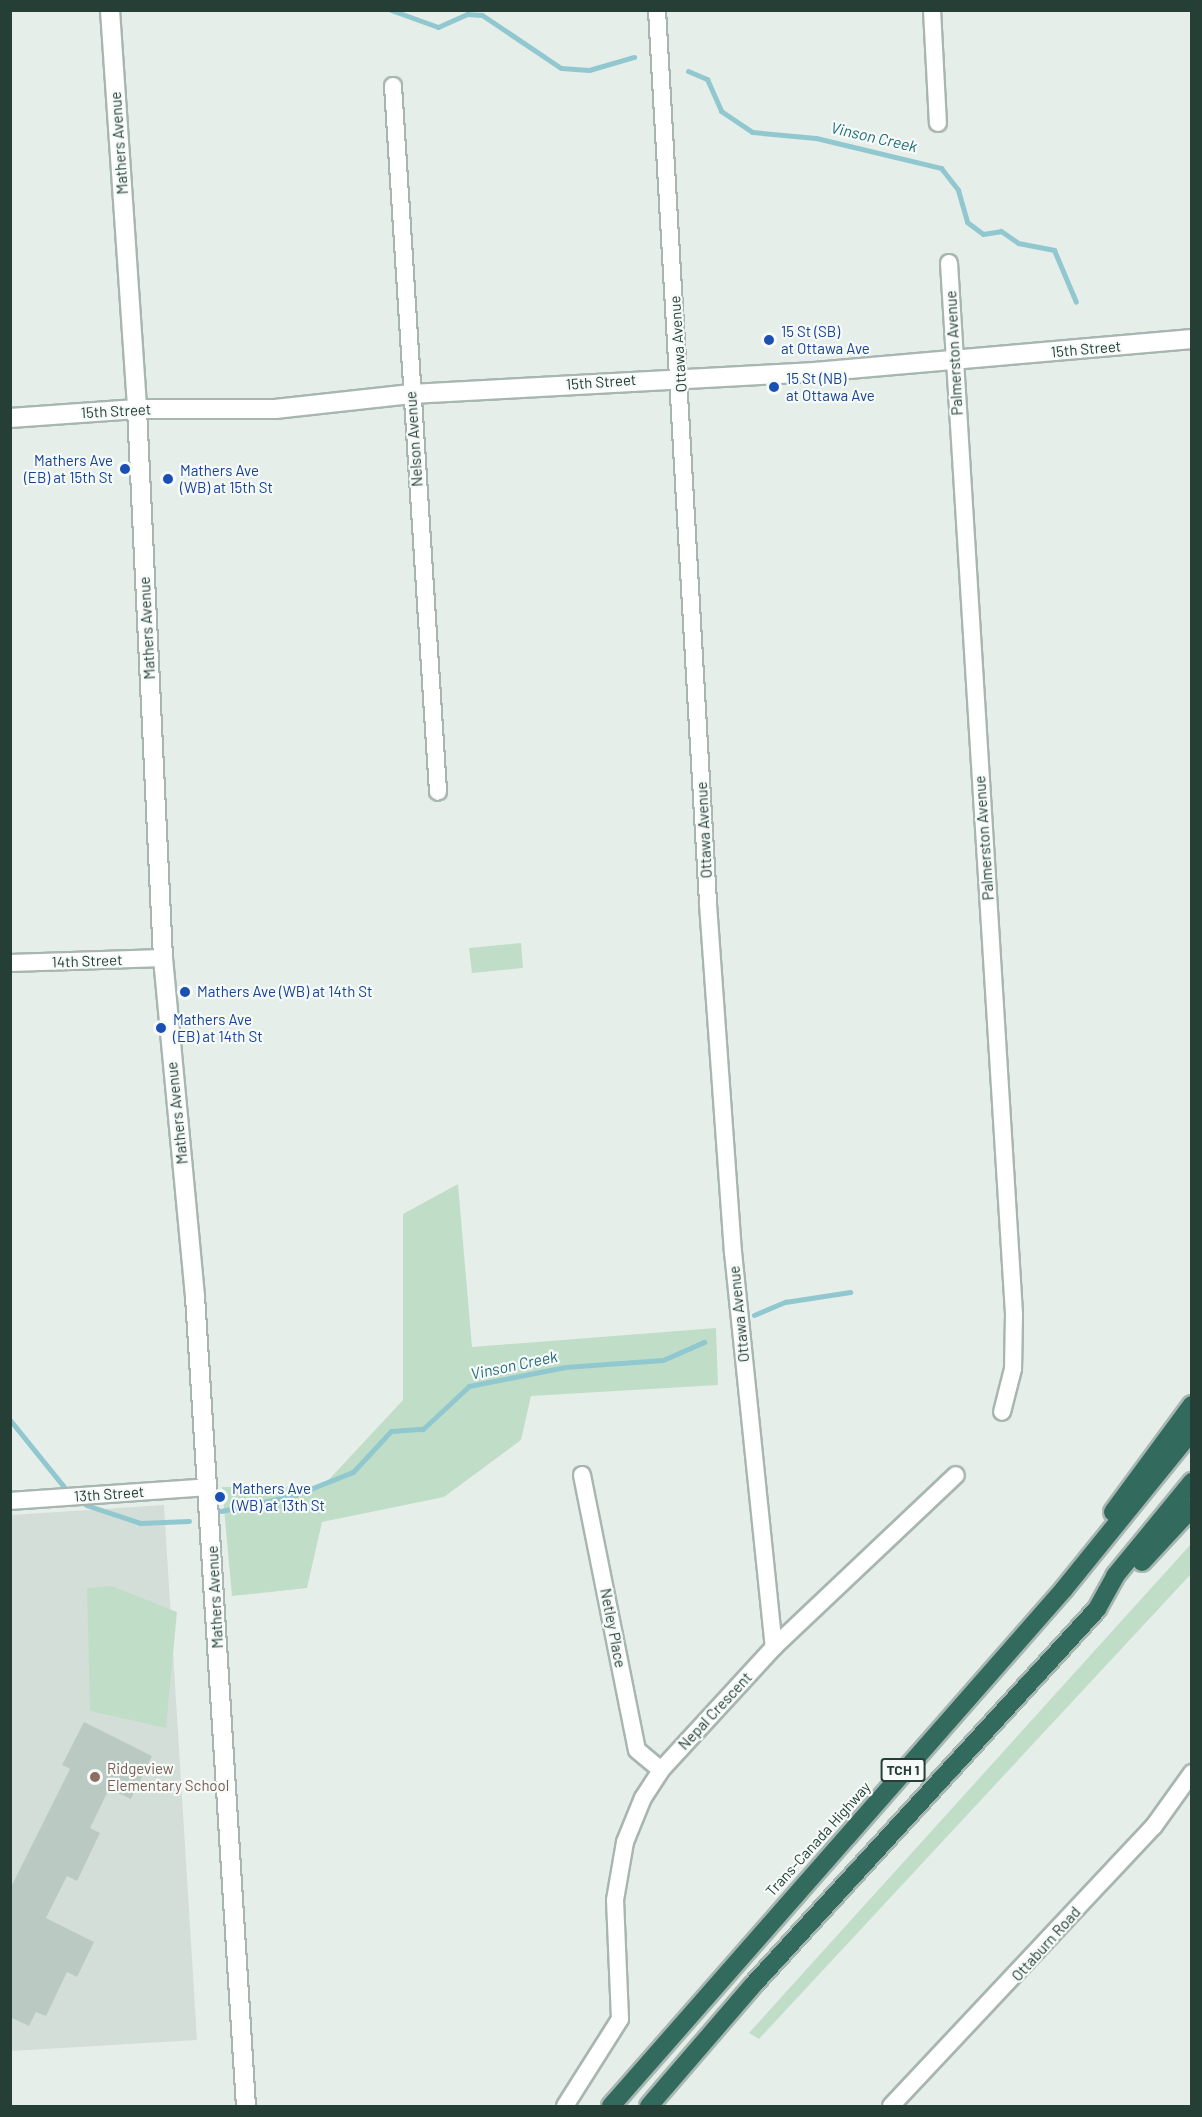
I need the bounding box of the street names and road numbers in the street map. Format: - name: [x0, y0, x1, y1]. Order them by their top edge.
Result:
- street label: Mathers Avenue: [106, 91, 132, 195]
- street label: Palmerston Avenue: [942, 290, 966, 416]
- street label: Ottawa Avenue: [666, 295, 690, 393]
- street label: 15th Street: [1050, 337, 1122, 361]
- street label: 15th Street: [565, 371, 637, 393]
- street label: Nelson Avenue: [402, 391, 426, 487]
- street label: 15th Street: [80, 400, 152, 422]
- street label: Mathers Avenue: [135, 576, 159, 680]
- street label: Palmerston Avenue: [971, 775, 997, 901]
- street label: Ottawa Avenue: [692, 781, 716, 879]
- street label: 14th Street: [51, 951, 123, 971]
- street label: Mathers Avenue: [163, 1061, 191, 1165]
- street label: Ottawa Avenue: [725, 1265, 753, 1363]
- street label: 13th Street: [73, 1483, 145, 1505]
- street label: Mathers Avenue: [203, 1545, 227, 1649]
- street label: Netley Place: [596, 1587, 630, 1669]
- street label: Nepal Crescent: [675, 1669, 755, 1753]
- road number: TCH 1: [880, 1759, 926, 1781]
- street label: Trans-Canada Highway: [762, 1778, 874, 1900]
- street label: Ottaburn Road: [1008, 1903, 1084, 1985]

